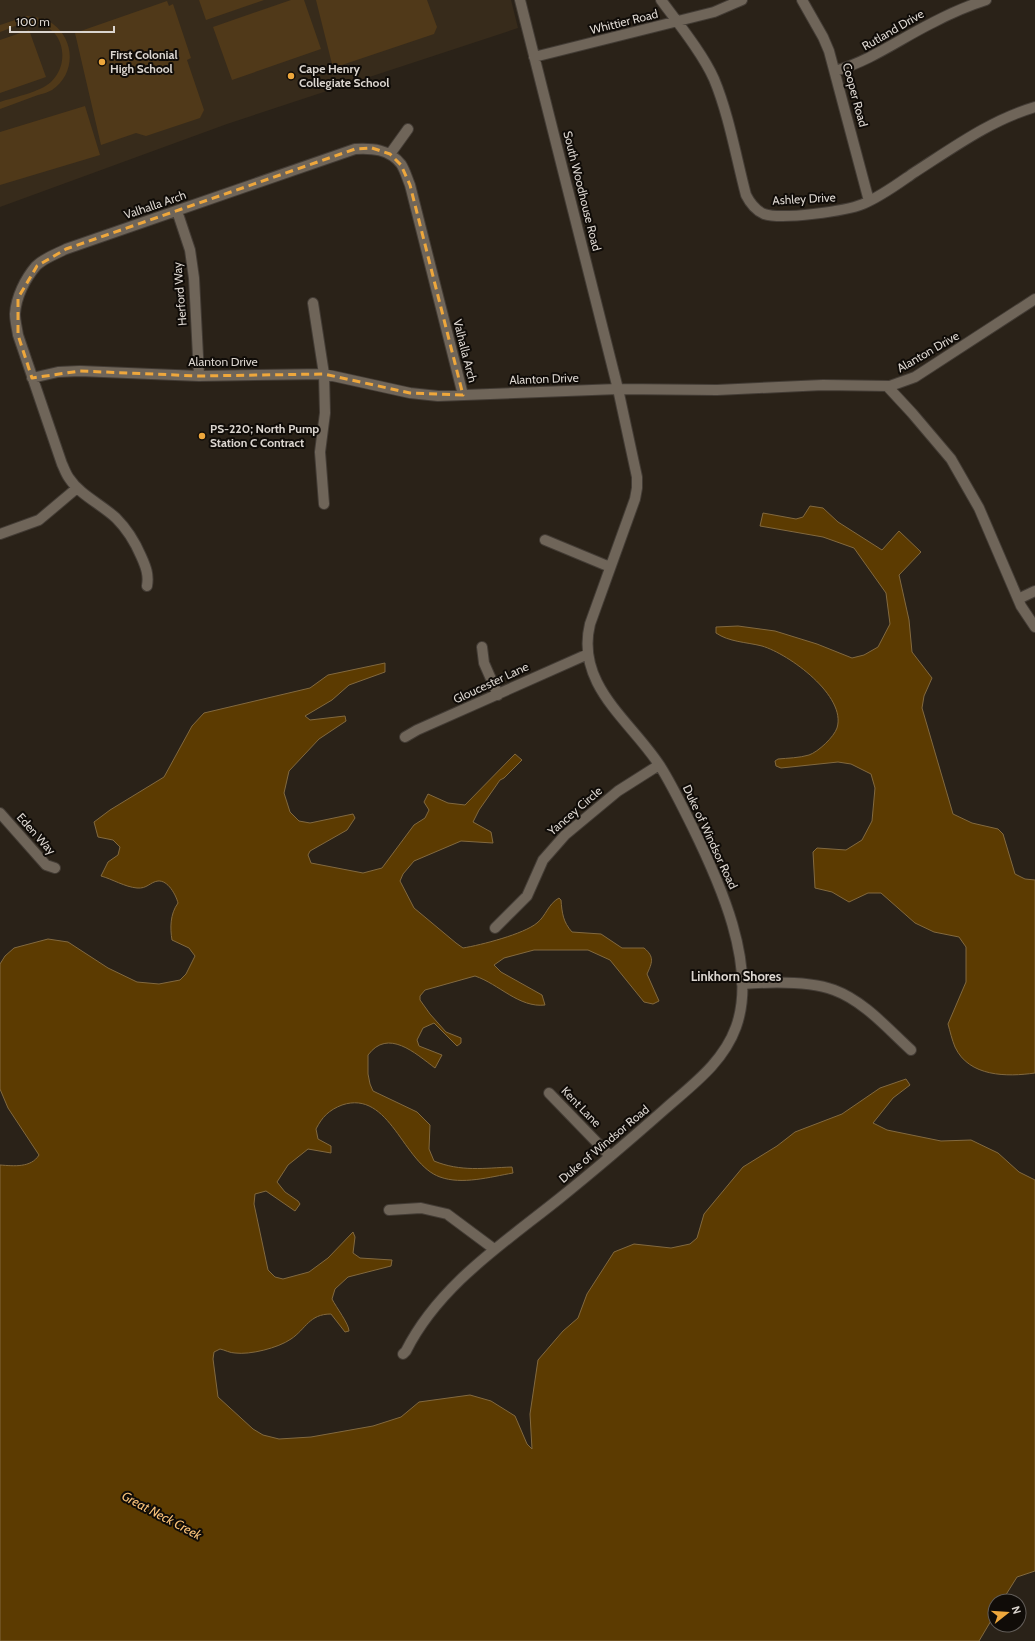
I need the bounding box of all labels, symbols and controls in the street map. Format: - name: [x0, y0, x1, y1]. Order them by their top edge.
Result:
- street label: Whittier Road: [588, 6, 660, 37]
- street label: Rutland Drive: [859, 6, 926, 53]
- scale bar: [10, 8, 114, 34]
- text: 100 m: [16, 14, 50, 29]
- place label: First Colonial High School: [110, 47, 178, 76]
- marker: First Colonial High School: [97, 57, 107, 67]
- place label: Cape Henry Collegiate School: [299, 61, 389, 90]
- street label: Cooper Road: [840, 61, 871, 129]
- marker: Cape Henry Collegiate School: [286, 71, 296, 81]
- street label: South Woodhouse Road: [560, 129, 605, 252]
- street label: Valhalla Arch: [122, 187, 188, 222]
- street label: Ashley Drive: [772, 189, 836, 208]
- street label: Herford Way: [169, 261, 190, 327]
- street label: Valhalla Arch: [450, 318, 481, 384]
- street label: Alanton Drive: [894, 328, 962, 375]
- street label: Alanton Drive: [188, 354, 258, 369]
- street label: Alanton Drive: [509, 370, 579, 387]
- place label: PS-220; North Pump Station C Contract: [210, 421, 319, 450]
- marker: PS-220; North Pump Station C Contract: [197, 431, 207, 441]
- street label: Gloucester Lane: [451, 659, 531, 707]
- street label: Duke of Windsor Road: [680, 782, 741, 891]
- street label: Yancey Circle: [544, 783, 605, 839]
- street label: Eden Way: [14, 810, 59, 858]
- district label: Linkhorn Shores: [691, 968, 782, 984]
- street label: Kent Lane: [558, 1083, 604, 1130]
- street label: Duke of Windsor Road: [555, 1101, 652, 1186]
- water label: Great Neck Creek: [119, 1487, 205, 1543]
- north arrow: [987, 1593, 1027, 1633]
- text: N: [1009, 1604, 1024, 1616]

